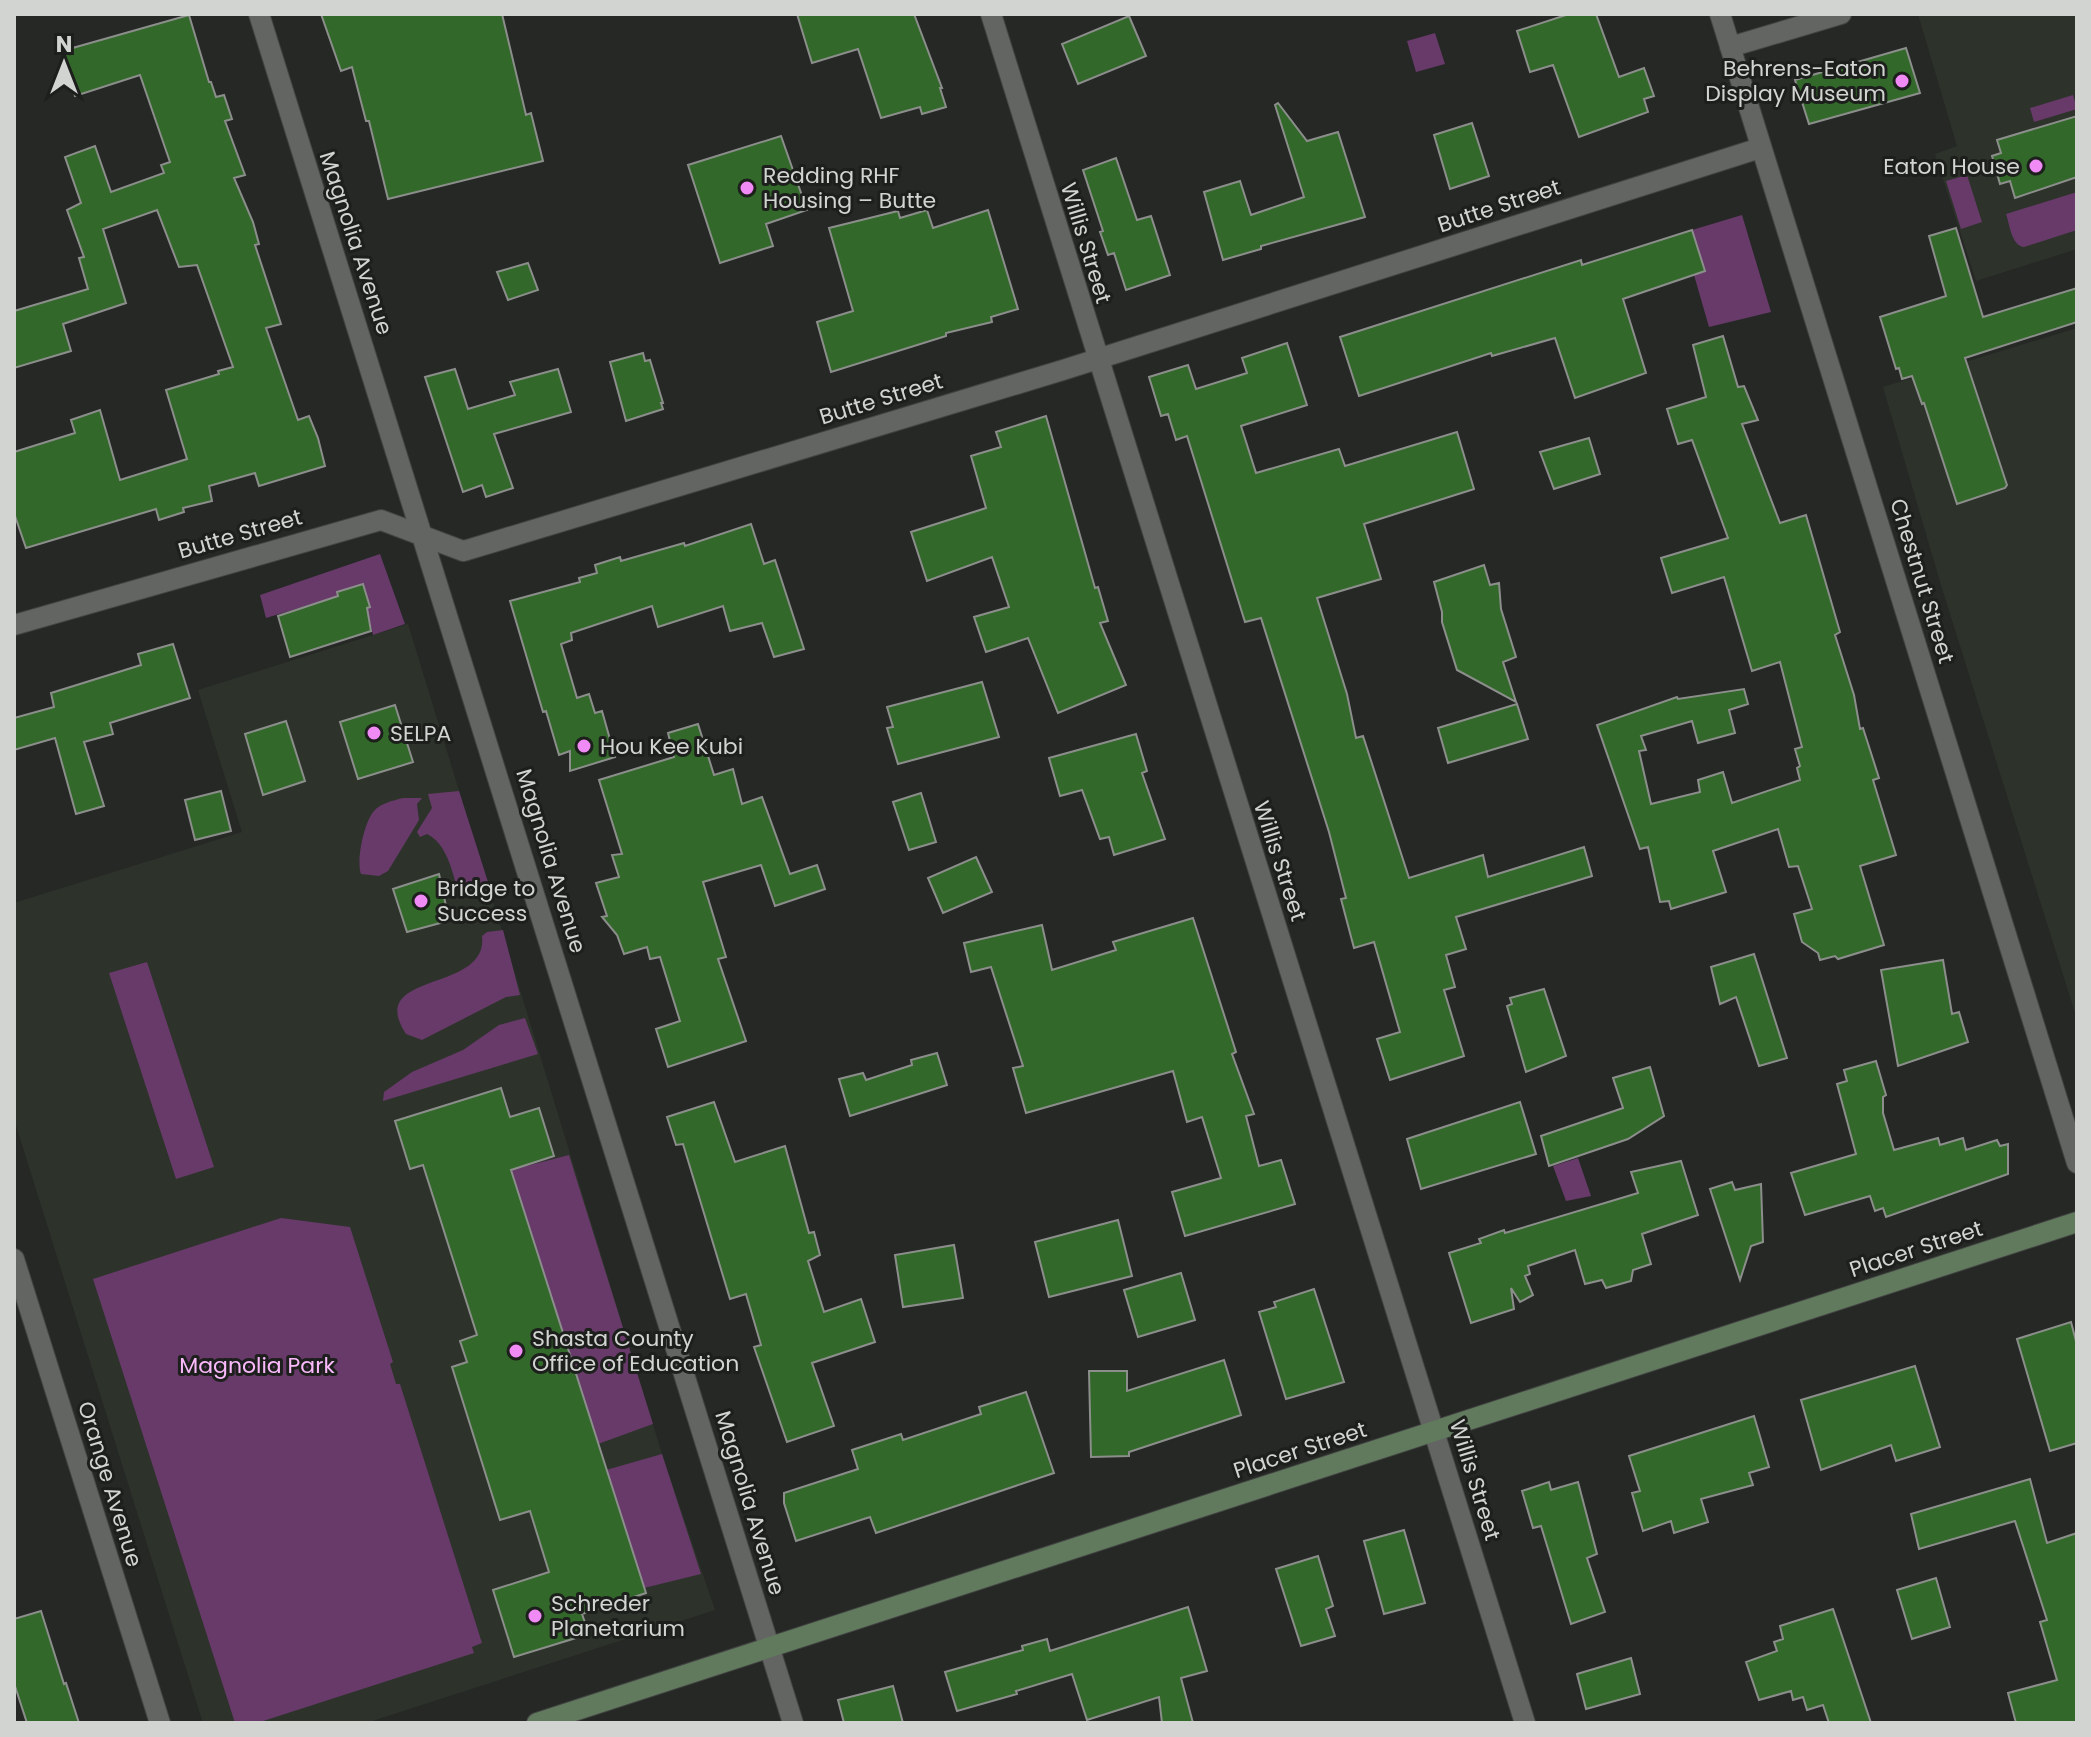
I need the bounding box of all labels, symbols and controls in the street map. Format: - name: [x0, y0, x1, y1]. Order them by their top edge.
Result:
- north arrow: [24, 24, 104, 104]
- text: N: [56, 29, 72, 60]
- place label: Behrens-Eaton Display Museum: [1705, 53, 1886, 109]
- marker: Behrens-Eaton Display Museum: [1893, 72, 1911, 90]
- street label: Magnolia Avenue: [312, 147, 400, 339]
- place label: Eaton House: [1883, 151, 2020, 182]
- marker: Eaton House: [2027, 157, 2045, 175]
- place label: Redding RHF Housing – Butte: [763, 160, 936, 216]
- street label: Butte Street: [1434, 172, 1564, 240]
- marker: Redding RHF Housing – Butte: [738, 179, 756, 197]
- street label: Willis Street: [1053, 179, 1119, 307]
- street label: Butte Street: [815, 366, 947, 432]
- street label: Chestnut Street: [1882, 495, 1962, 667]
- street label: Butte Street: [174, 502, 306, 566]
- place label: SELPA: [390, 718, 451, 749]
- marker: SELPA: [365, 724, 383, 742]
- place label: Hou Kee Kubi: [600, 731, 743, 762]
- marker: Hou Kee Kubi: [575, 737, 593, 755]
- street label: Magnolia Avenue: [508, 765, 594, 957]
- street label: Willis Street: [1246, 797, 1314, 925]
- place label: Bridge to Success: [437, 873, 535, 929]
- marker: Bridge to Success: [412, 892, 430, 910]
- street label: Placer Street: [1845, 1213, 1987, 1285]
- place label: Shasta County Office of Education: [532, 1323, 739, 1379]
- marker: Shasta County Office of Education: [507, 1342, 525, 1360]
- park label: Magnolia Park: [179, 1350, 335, 1381]
- street label: Orange Avenue: [70, 1397, 150, 1571]
- street label: Magnolia Avenue: [707, 1407, 793, 1599]
- street label: Placer Street: [1229, 1414, 1371, 1486]
- street label: Willis Street: [1442, 1416, 1508, 1544]
- place label: Schreder Planetarium: [551, 1588, 685, 1644]
- marker: Schreder Planetarium: [526, 1607, 544, 1625]

